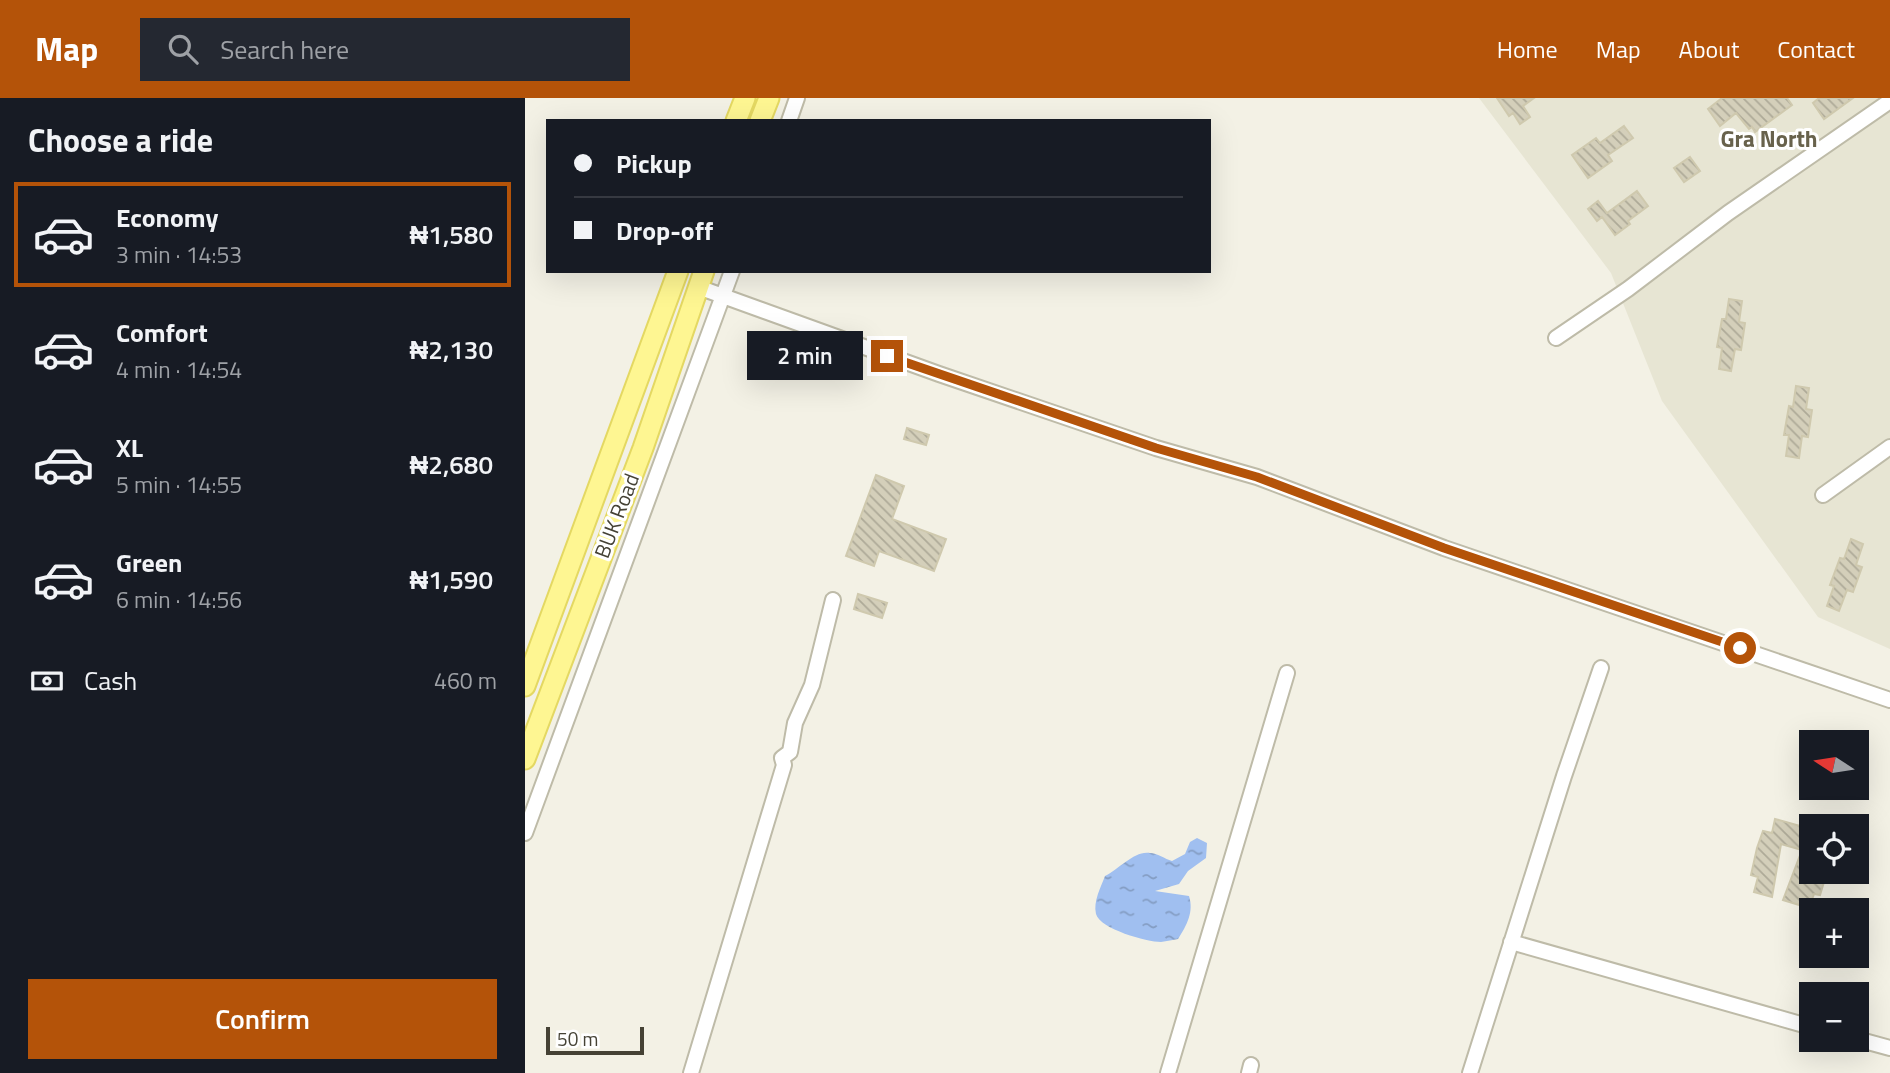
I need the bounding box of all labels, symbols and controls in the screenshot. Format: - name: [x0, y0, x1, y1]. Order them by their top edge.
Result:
- search box: [140, 18, 630, 81]
- text: Map: [35, 24, 98, 74]
- icon: search: [164, 30, 202, 68]
- text: Search here: [220, 30, 349, 69]
- text: Home: [1497, 31, 1558, 67]
- text: Map: [1596, 31, 1641, 67]
- text: About: [1679, 31, 1739, 67]
- text: Contact: [1777, 31, 1855, 67]
- text: Choose a ride: [28, 116, 213, 164]
- district label: Gra North: [1720, 121, 1818, 156]
- text: Pickup: [616, 144, 692, 183]
- text: Economy: [116, 198, 218, 237]
- icon: car: [32, 203, 95, 266]
- text: Drop-off: [616, 211, 713, 250]
- text: ₦1,580: [410, 215, 493, 254]
- text: 3 min · 14:53: [116, 237, 242, 272]
- text: Comfort: [116, 313, 208, 352]
- icon: car: [32, 318, 95, 381]
- text: ₦2,130: [410, 330, 493, 369]
- callout: 2 min: [747, 331, 863, 380]
- text: 2 min: [777, 338, 833, 373]
- route end: [871, 340, 903, 372]
- text: 4 min · 14:54: [116, 352, 242, 387]
- text: XL: [116, 428, 143, 467]
- icon: car: [32, 433, 95, 496]
- text: ₦2,680: [410, 445, 493, 484]
- text: 5 min · 14:55: [116, 467, 242, 502]
- street label: BUK Road: [585, 469, 647, 563]
- text: Green: [116, 543, 182, 582]
- icon: car: [32, 548, 95, 611]
- text: ₦1,590: [410, 560, 493, 599]
- text: 6 min · 14:56: [116, 582, 242, 617]
- route start: [1724, 632, 1756, 664]
- text: Cash: [84, 661, 137, 700]
- icon: cash: [28, 662, 66, 700]
- text: 460 m: [434, 663, 497, 698]
- north arrow: [1799, 730, 1869, 800]
- map controls: [1799, 730, 1869, 1052]
- button: locate: [1799, 814, 1869, 884]
- button: +: [1799, 898, 1869, 968]
- button: Confirm: [28, 979, 497, 1059]
- button: −: [1799, 982, 1869, 1052]
- scale bar: [546, 1024, 644, 1056]
- text: 50 m: [557, 1024, 598, 1053]

